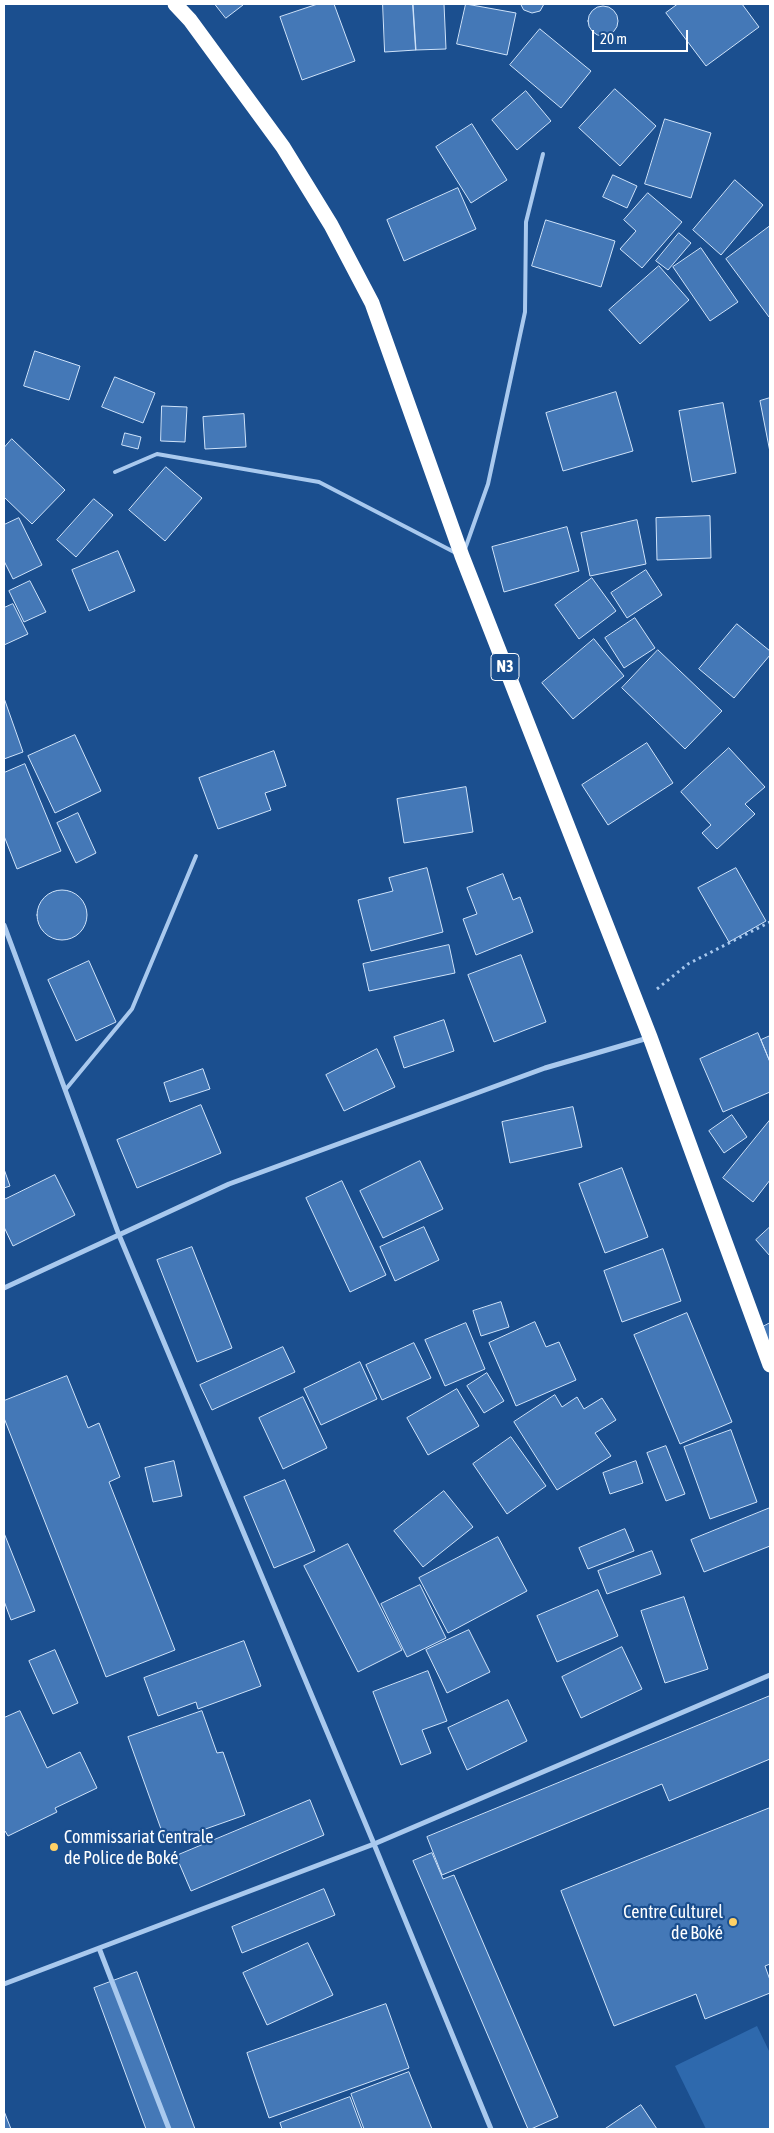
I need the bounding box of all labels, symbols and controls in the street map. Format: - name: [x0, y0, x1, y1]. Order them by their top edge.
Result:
- scale bar: [594, 20, 690, 52]
- text: 20 m: [600, 30, 627, 47]
- road number: N3: [491, 654, 519, 680]
- place label: Commissariat Centrale de Police de Boké: [64, 1826, 213, 1868]
- marker: Commissariat Centrale de Police de Boké: [48, 1841, 60, 1853]
- place label: Centre Culturel de Boké: [623, 1901, 723, 1944]
- marker: Centre Culturel de Boké: [727, 1916, 739, 1928]

